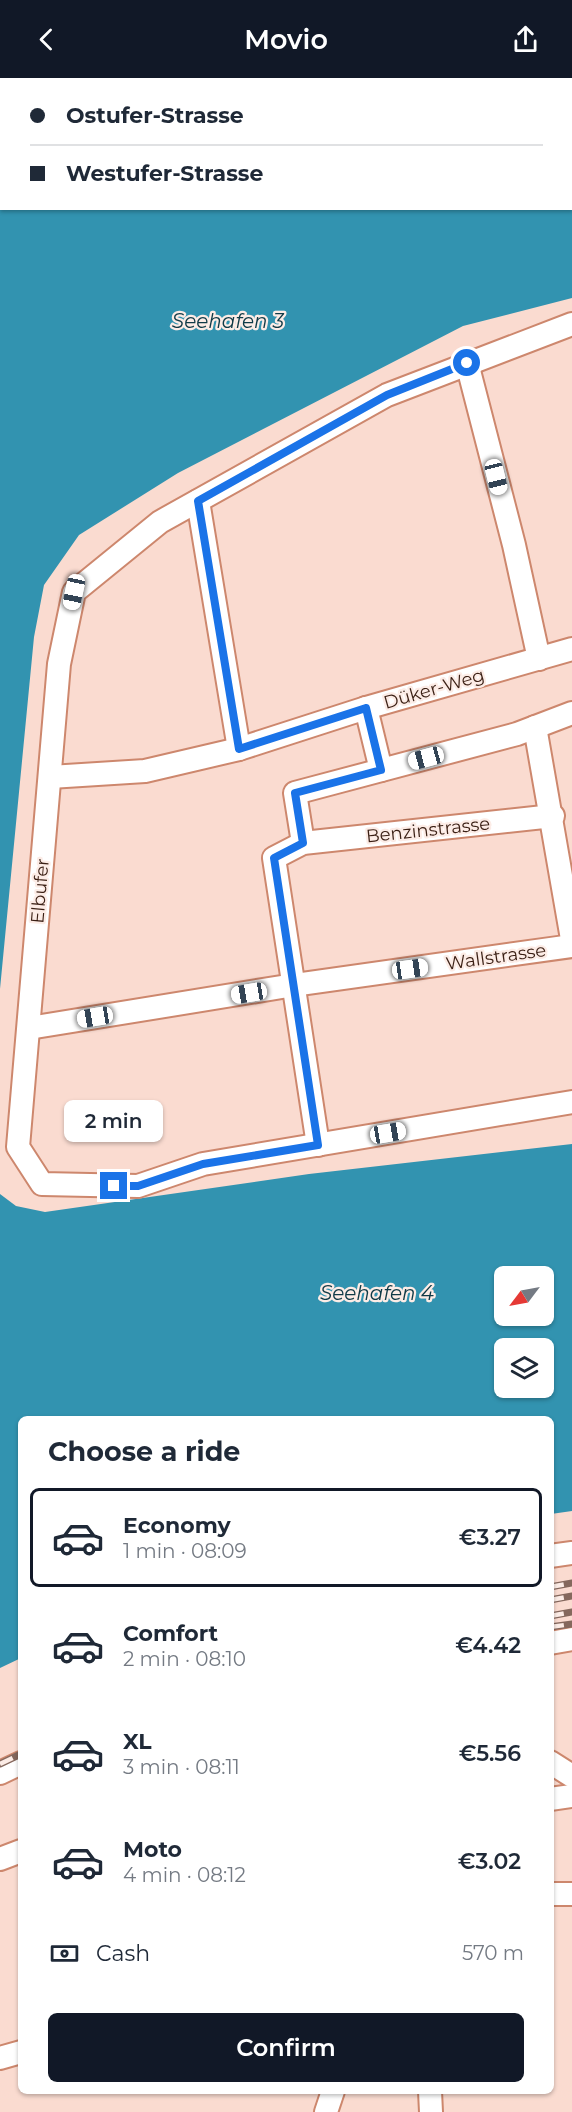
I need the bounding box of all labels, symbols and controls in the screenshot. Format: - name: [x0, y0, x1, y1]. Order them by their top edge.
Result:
- icon: back: [30, 23, 63, 56]
- text: Movio: [244, 23, 328, 56]
- icon: share: [509, 23, 542, 56]
- text: Ostufer-Strasse: [66, 102, 244, 129]
- text: Westufer-Strasse: [66, 160, 263, 187]
- water label: Seehafen 3: [172, 309, 285, 333]
- route start: [453, 349, 480, 376]
- car: [483, 457, 509, 497]
- car: [61, 573, 87, 611]
- street label: Düker-Weg: [381, 664, 487, 714]
- car: [406, 745, 446, 771]
- street label: Benzinstrasse: [365, 813, 491, 847]
- street label: Elbufer: [26, 858, 54, 924]
- street label: Wallstrasse: [444, 939, 548, 975]
- car: [391, 958, 429, 980]
- car: [230, 981, 268, 1005]
- car: [76, 1005, 114, 1029]
- callout: 2 min: [64, 1099, 164, 1141]
- text: 2 min: [85, 1109, 142, 1133]
- car: [369, 1121, 407, 1145]
- route end: [100, 1172, 127, 1199]
- north arrow: [494, 1266, 554, 1326]
- map controls: [494, 1266, 554, 1398]
- water label: Seehafen 4: [320, 1281, 434, 1305]
- button: layers: [494, 1338, 554, 1398]
- text: Choose a ride: [48, 1435, 240, 1468]
- icon: car: [51, 1511, 105, 1565]
- text: Economy: [123, 1512, 231, 1539]
- text: €3.27: [459, 1524, 521, 1551]
- text: 1 min · 08:09: [123, 1539, 247, 1563]
- icon: car: [51, 1619, 105, 1673]
- text: Comfort: [123, 1620, 218, 1647]
- text: €4.42: [455, 1632, 521, 1659]
- text: 2 min · 08:10: [123, 1647, 246, 1671]
- icon: car: [51, 1727, 105, 1781]
- text: XL: [123, 1728, 152, 1755]
- text: €5.56: [459, 1740, 521, 1767]
- text: 3 min · 08:11: [123, 1755, 240, 1779]
- icon: car: [51, 1835, 105, 1889]
- text: Moto: [123, 1836, 182, 1863]
- text: €3.02: [458, 1848, 521, 1875]
- text: 4 min · 08:12: [123, 1863, 246, 1887]
- icon: cash: [48, 1937, 81, 1970]
- text: Cash: [96, 1940, 150, 1967]
- text: 570 m: [462, 1941, 524, 1965]
- button: Confirm: [48, 2013, 524, 2082]

